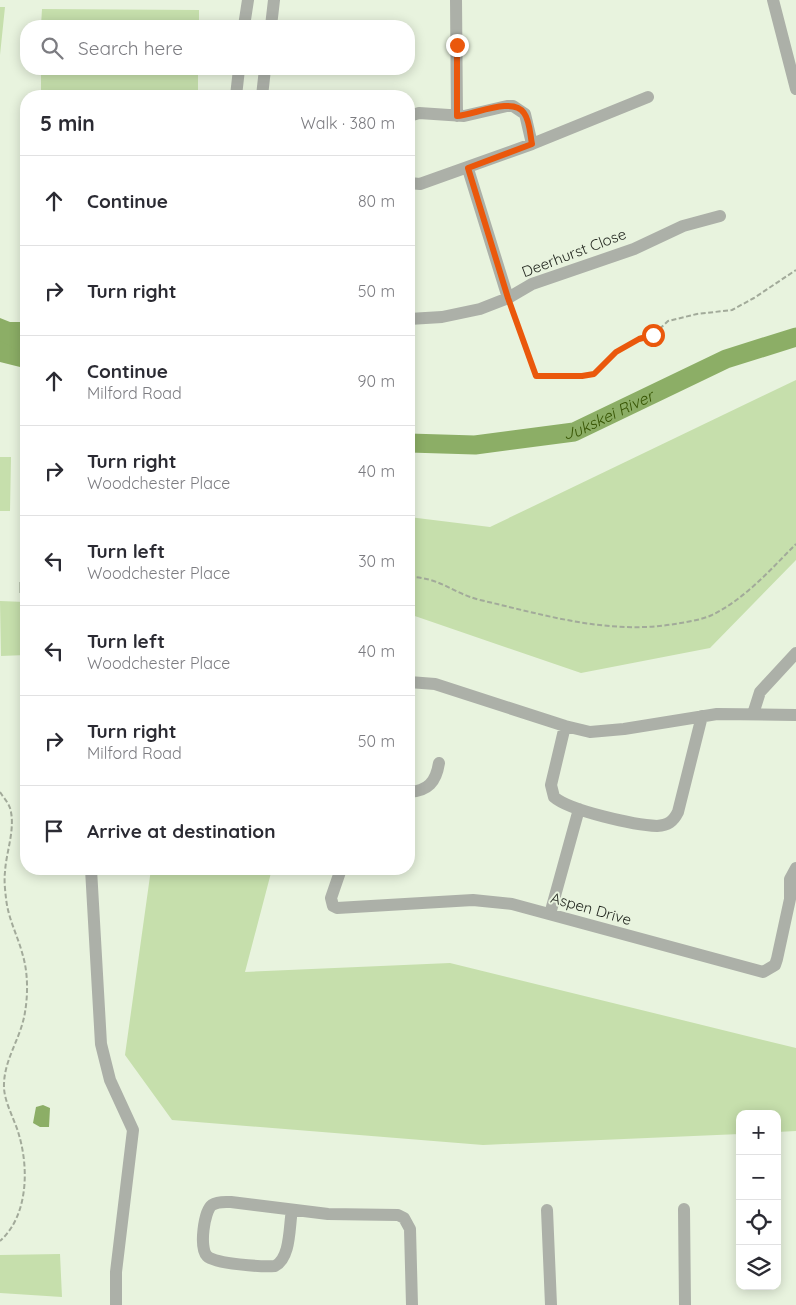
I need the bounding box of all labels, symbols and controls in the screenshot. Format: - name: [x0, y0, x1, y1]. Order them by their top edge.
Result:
- search box: [20, 20, 415, 75]
- icon: search: [38, 34, 66, 62]
- route end: [446, 34, 469, 57]
- text: Search here: [78, 36, 183, 60]
- text: 5 min: [40, 110, 95, 136]
- text: Walk · 380 m: [300, 113, 395, 133]
- icon: ahead: [40, 187, 68, 215]
- text: Continue: [87, 189, 168, 213]
- text: 80 m: [358, 191, 395, 211]
- street label: Deerhurst Close: [519, 224, 629, 281]
- icon: right: [40, 277, 68, 305]
- text: Turn right: [87, 279, 176, 303]
- text: 50 m: [358, 281, 395, 301]
- route start: [642, 324, 665, 347]
- text: Continue: [87, 359, 168, 383]
- icon: ahead: [40, 367, 68, 395]
- text: 90 m: [358, 371, 395, 391]
- text: Milford Road: [87, 383, 182, 403]
- water label: Jukskei River: [562, 385, 658, 443]
- text: Turn right: [87, 449, 176, 473]
- icon: right: [40, 457, 68, 485]
- text: 40 m: [358, 461, 395, 481]
- text: Woodchester Place: [87, 473, 230, 493]
- text: Turn left: [87, 539, 165, 563]
- icon: left: [40, 547, 68, 575]
- text: 30 m: [358, 551, 395, 571]
- text: Woodchester Place: [87, 563, 230, 583]
- text: Turn left: [87, 629, 165, 653]
- icon: left: [40, 637, 68, 665]
- text: 40 m: [358, 641, 395, 661]
- text: Woodchester Place: [87, 653, 230, 673]
- text: Turn right: [87, 719, 176, 743]
- icon: right: [40, 727, 68, 755]
- text: 50 m: [358, 731, 395, 751]
- text: Milford Road: [87, 743, 182, 763]
- icon: arrive: [40, 817, 68, 845]
- text: Arrive at destination: [87, 819, 276, 843]
- street label: Aspen Drive: [549, 888, 634, 929]
- map controls: [736, 1110, 781, 1290]
- button: +: [736, 1110, 781, 1155]
- button: −: [736, 1155, 781, 1200]
- button: locate: [736, 1200, 781, 1245]
- button: layers: [736, 1245, 781, 1290]

